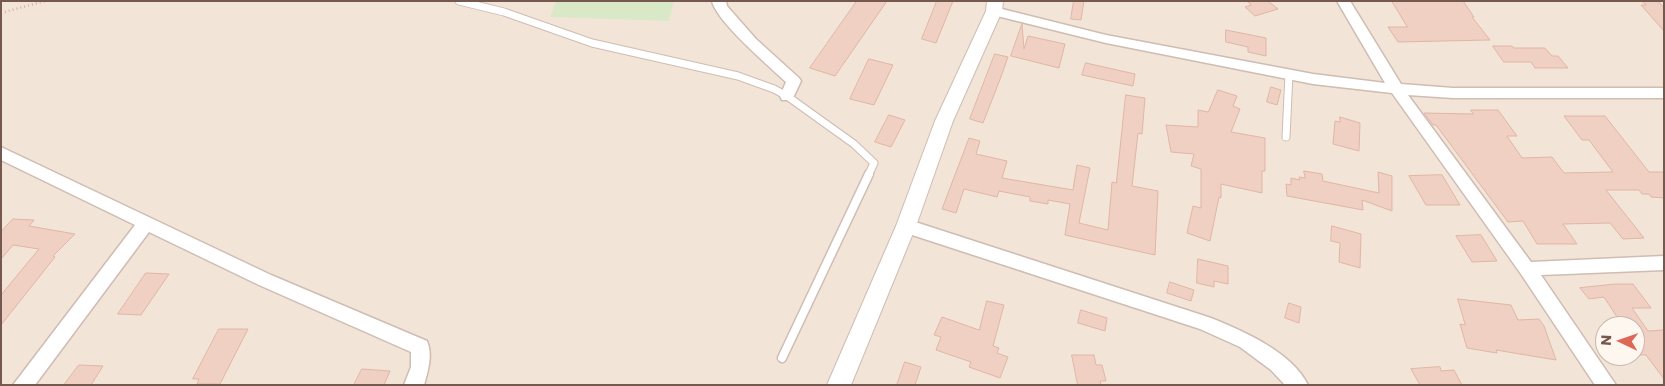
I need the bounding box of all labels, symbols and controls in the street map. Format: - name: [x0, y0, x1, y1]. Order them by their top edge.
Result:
- north arrow: [1595, 316, 1645, 366]
- text: N: [1596, 334, 1616, 346]

